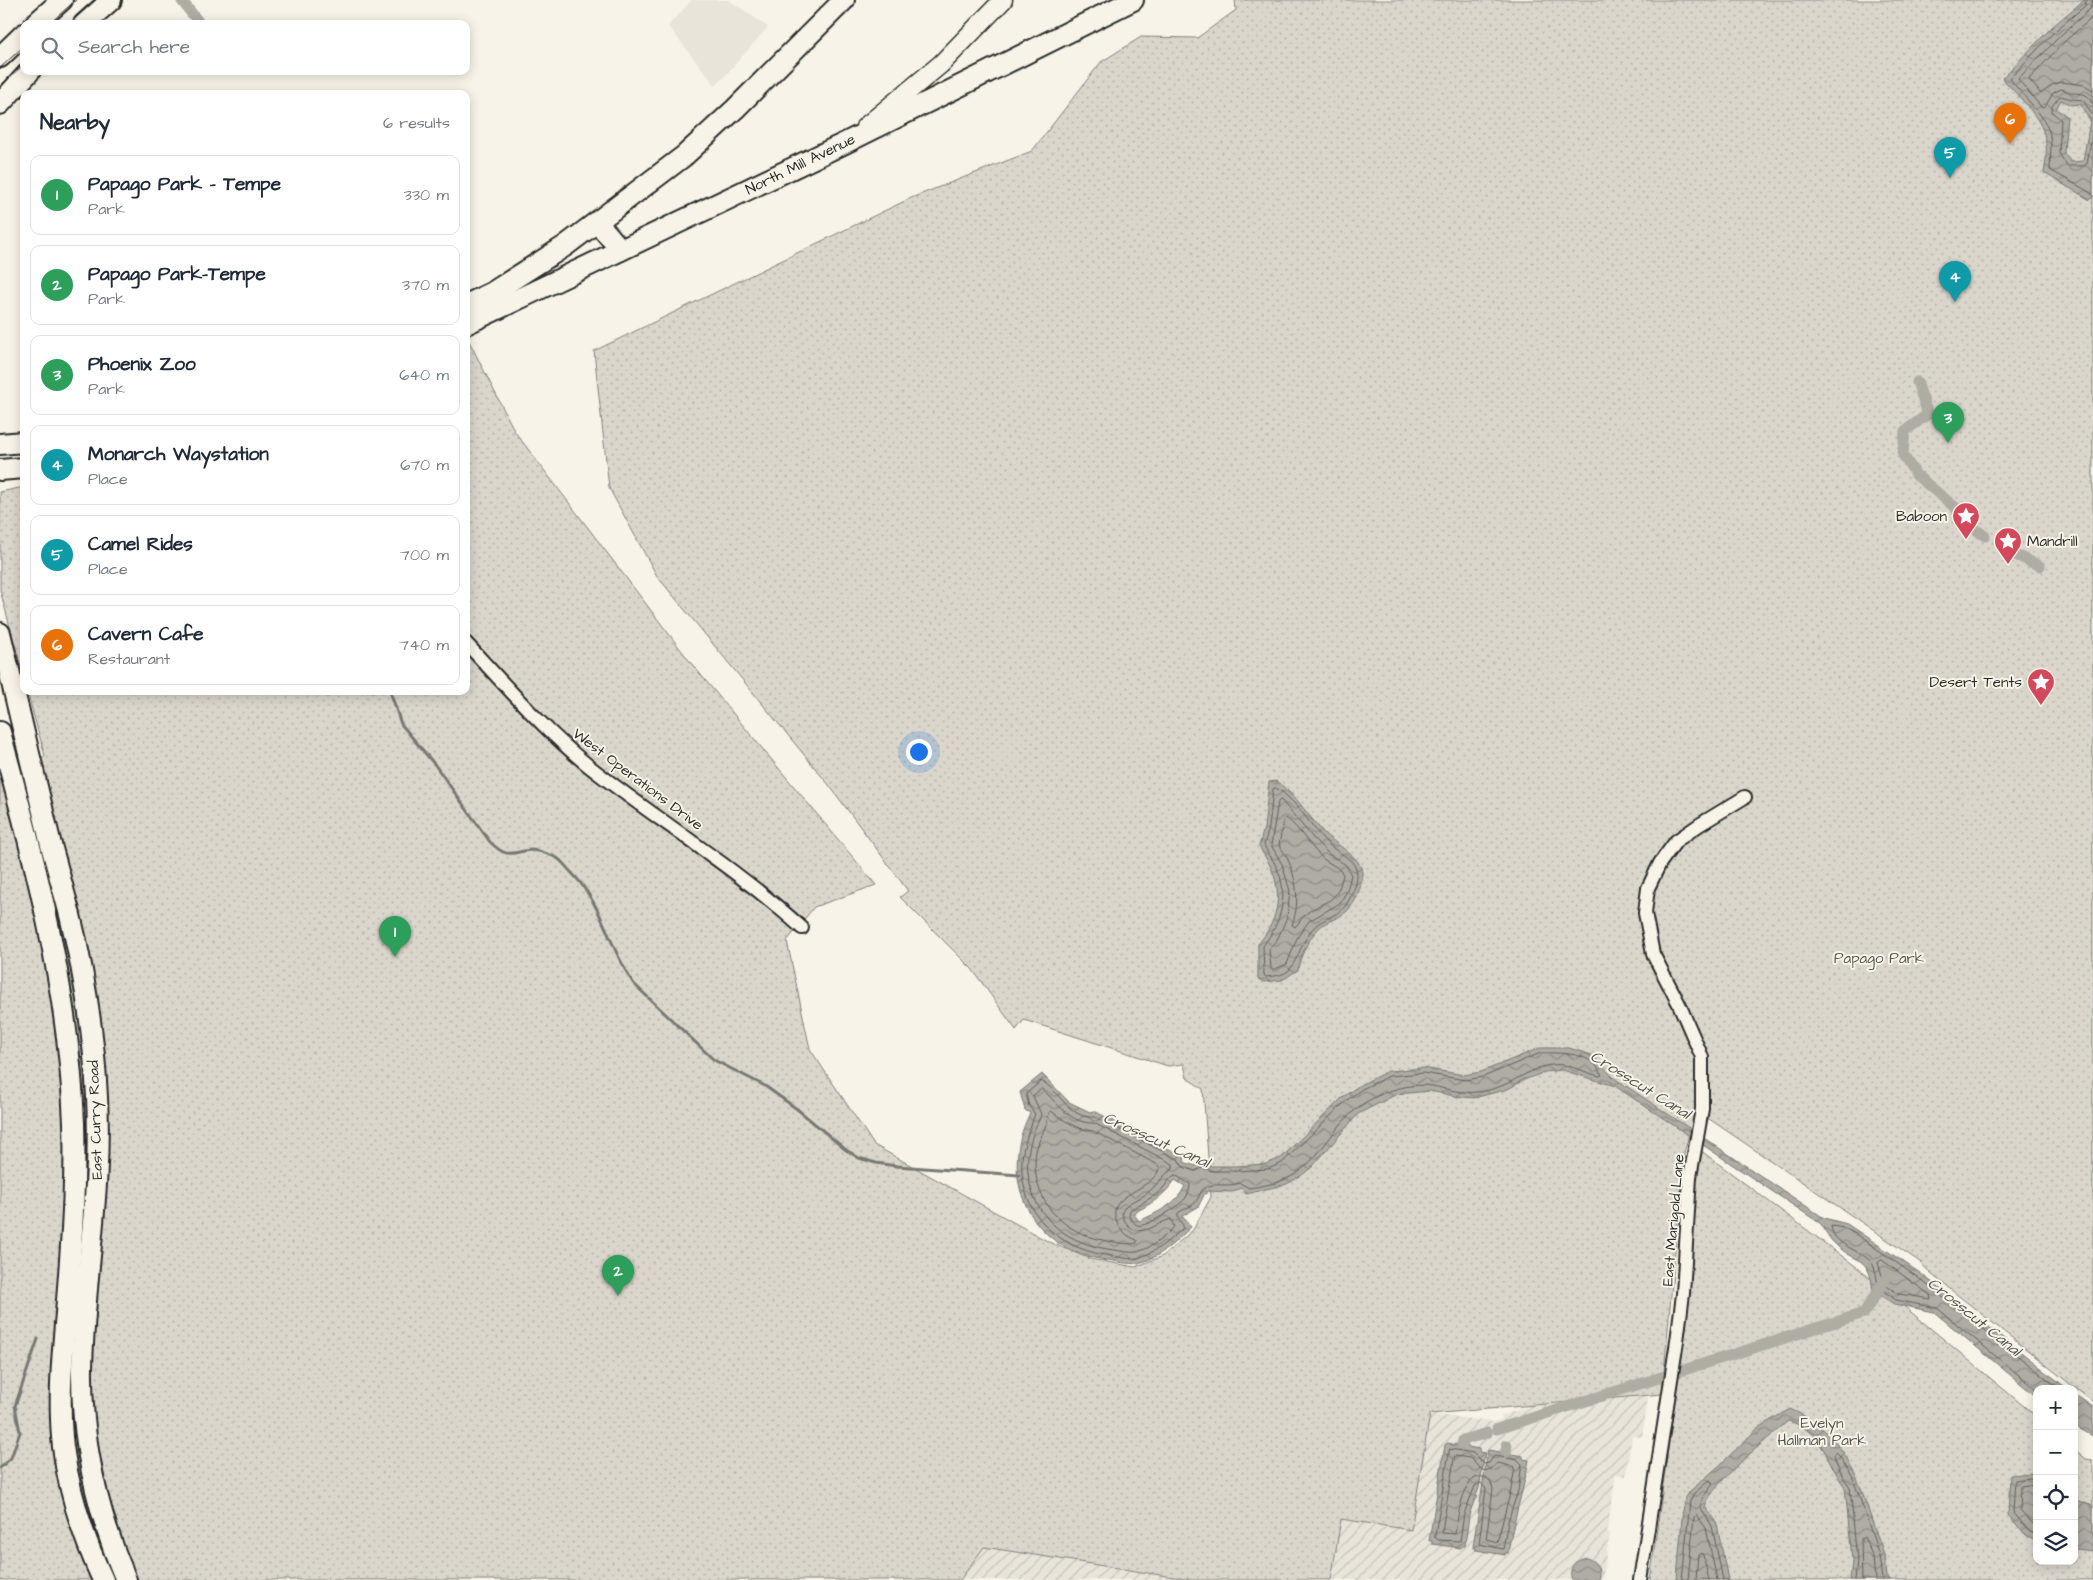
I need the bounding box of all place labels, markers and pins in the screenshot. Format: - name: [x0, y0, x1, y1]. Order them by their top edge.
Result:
- pin: 6: [1994, 103, 2026, 144]
- pin: 5: [1934, 137, 1966, 178]
- pin: 4: [1939, 261, 1971, 302]
- pin: 3: [1932, 402, 1964, 443]
- place icon: Baboon: [1951, 501, 1981, 540]
- place label: Baboon: [1896, 506, 1948, 527]
- place icon: Mandrill: [1993, 526, 2023, 565]
- place label: Mandrill: [2027, 531, 2078, 552]
- place icon: Desert Tents: [2026, 667, 2056, 706]
- place label: Desert Tents: [1930, 672, 2022, 693]
- pin: 1: [379, 916, 411, 957]
- pin: 2: [602, 1255, 634, 1296]

